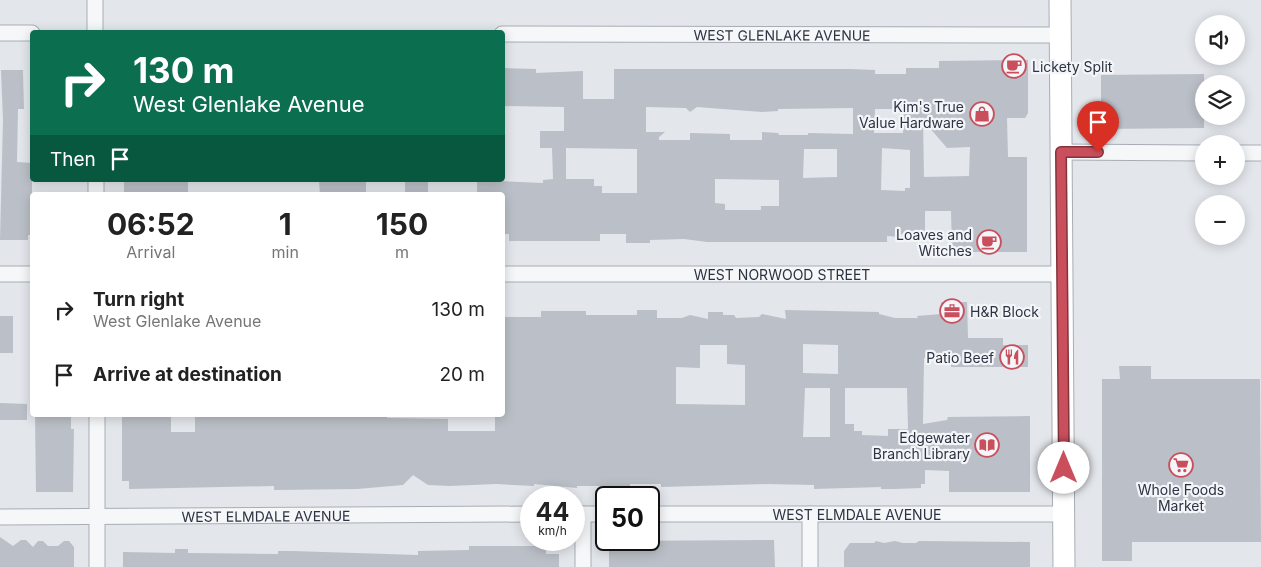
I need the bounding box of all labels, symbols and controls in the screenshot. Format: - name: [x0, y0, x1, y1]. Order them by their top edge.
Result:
- map controls: [1195, 15, 1245, 245]
- button: sound: [1195, 15, 1245, 65]
- street label: WEST GLENLAKE AVENUE: [693, 26, 871, 43]
- text: 130 m: [133, 49, 235, 91]
- icon: right: [50, 50, 115, 115]
- cafe icon: Lickety Split: [1001, 53, 1027, 79]
- place label: Lickety Split: [1032, 58, 1113, 75]
- button: layers: [1195, 75, 1245, 125]
- text: West Glenlake Avenue: [133, 91, 365, 117]
- place label: Kim's True Value Hardware: [859, 98, 964, 131]
- shop icon: Kim's True Value Hardware: [969, 101, 995, 127]
- pin: [1077, 101, 1119, 152]
- icon: arrive: [1084, 108, 1112, 136]
- button: +: [1195, 135, 1245, 185]
- icon: arrive: [106, 145, 134, 173]
- text: Then: [50, 148, 96, 171]
- button: −: [1195, 195, 1245, 245]
- text: 06:52: [107, 206, 195, 242]
- text: 1: [279, 206, 292, 242]
- text: 150: [376, 206, 428, 242]
- place label: Loaves and Witches: [896, 226, 972, 259]
- cafe icon: Loaves and Witches: [976, 229, 1002, 255]
- text: Arrival: [126, 242, 175, 262]
- text: min: [272, 242, 299, 262]
- text: m: [395, 242, 409, 262]
- street label: WEST NORWOOD STREET: [694, 266, 870, 283]
- text: Turn right: [93, 288, 184, 311]
- icon: right: [50, 296, 78, 324]
- text: 130 m: [432, 298, 485, 321]
- office icon: H&R Block: [939, 298, 965, 324]
- place label: H&R Block: [970, 303, 1039, 320]
- text: West Glenlake Avenue: [93, 311, 261, 331]
- restaurant icon: Patio Beef: [999, 344, 1025, 370]
- place label: Patio Beef: [926, 349, 994, 366]
- icon: arrive: [50, 361, 78, 389]
- text: Arrive at destination: [93, 363, 282, 386]
- text: 20 m: [439, 363, 485, 386]
- place label: Edgewater Branch Library: [873, 429, 970, 462]
- library icon: Edgewater Branch Library: [974, 432, 1000, 458]
- position arrow: [1037, 441, 1089, 493]
- supermarket icon: Whole Foods Market: [1168, 452, 1194, 478]
- place label: Whole Foods Market: [1138, 481, 1224, 514]
- speed limit sign: 50: [595, 486, 660, 551]
- text: 44: [536, 497, 569, 527]
- street label: WEST ELMDALE AVENUE: [773, 506, 941, 523]
- street label: WEST ELMDALE AVENUE: [181, 507, 351, 524]
- text: km/h: [538, 523, 567, 538]

